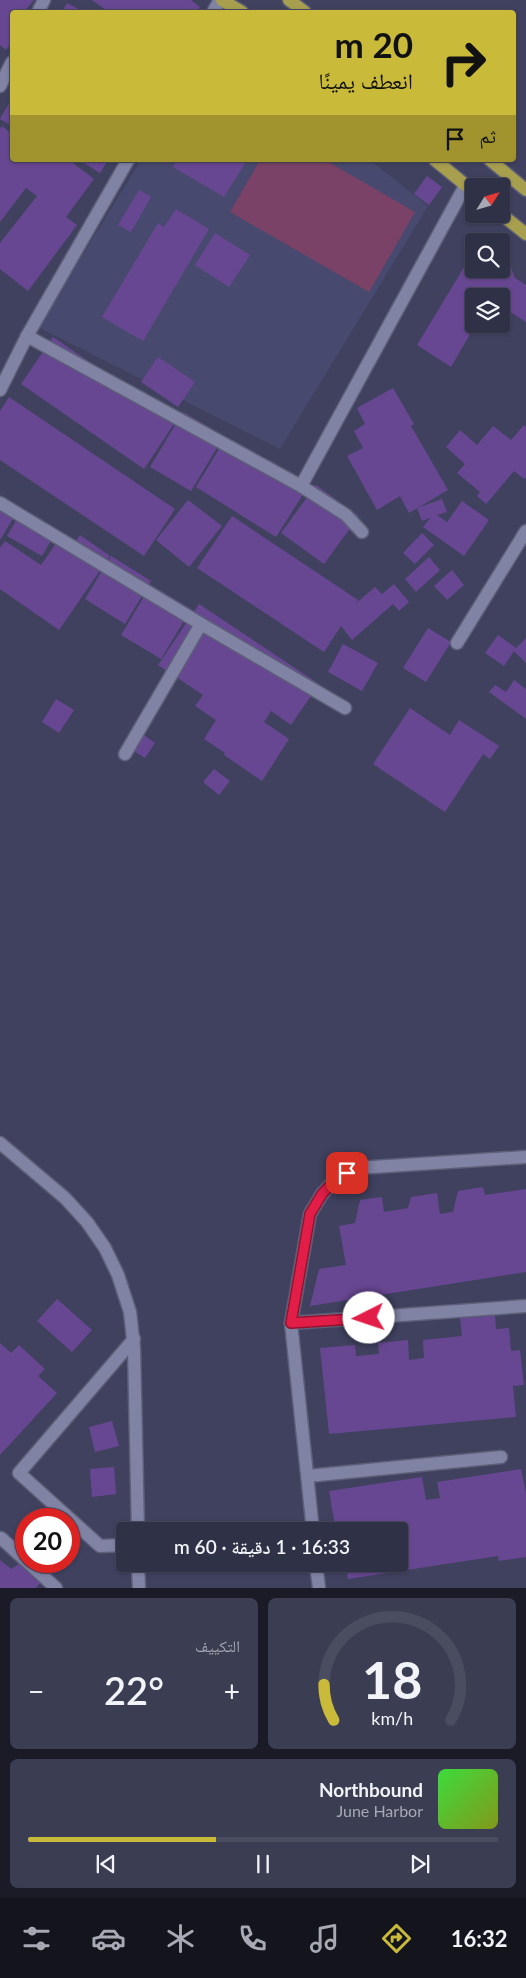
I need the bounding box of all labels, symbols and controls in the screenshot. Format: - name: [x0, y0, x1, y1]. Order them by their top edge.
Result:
- text: 20 m: [335, 23, 413, 65]
- icon: right: [431, 30, 496, 95]
- text: انعطف يمينًا: [319, 67, 413, 94]
- text: ثم: [479, 124, 496, 147]
- icon: arrive: [441, 125, 469, 153]
- north arrow: [465, 178, 510, 222]
- map controls: [465, 178, 510, 333]
- button: search: [465, 233, 510, 278]
- button: layers: [465, 288, 510, 333]
- pin: [326, 1152, 368, 1194]
- icon: arrive: [333, 1159, 361, 1187]
- position arrow: [342, 1291, 394, 1343]
- speed limit sign: 20: [15, 1508, 80, 1573]
- text: 16:33 · 1 دقيقة · 60 m: [174, 1535, 350, 1558]
- text: التكييف: [195, 1636, 240, 1655]
- text: 18: [362, 1648, 422, 1710]
- text: 22°: [104, 1667, 164, 1713]
- text: −: [28, 1674, 44, 1708]
- text: +: [224, 1674, 240, 1708]
- text: km/h: [371, 1707, 413, 1729]
- text: Northbound: [319, 1778, 423, 1801]
- text: June Harbor: [336, 1801, 423, 1820]
- icon: previous: [92, 1850, 120, 1878]
- icon: pause: [249, 1850, 277, 1878]
- icon: next: [406, 1850, 434, 1878]
- icon: filters: [19, 1921, 54, 1956]
- icon: car: [91, 1921, 126, 1956]
- icon: climate: [163, 1921, 198, 1956]
- icon: phone: [235, 1921, 270, 1956]
- icon: music: [307, 1921, 342, 1956]
- icon: directions: [379, 1921, 414, 1956]
- text: 16:32: [451, 1925, 507, 1952]

